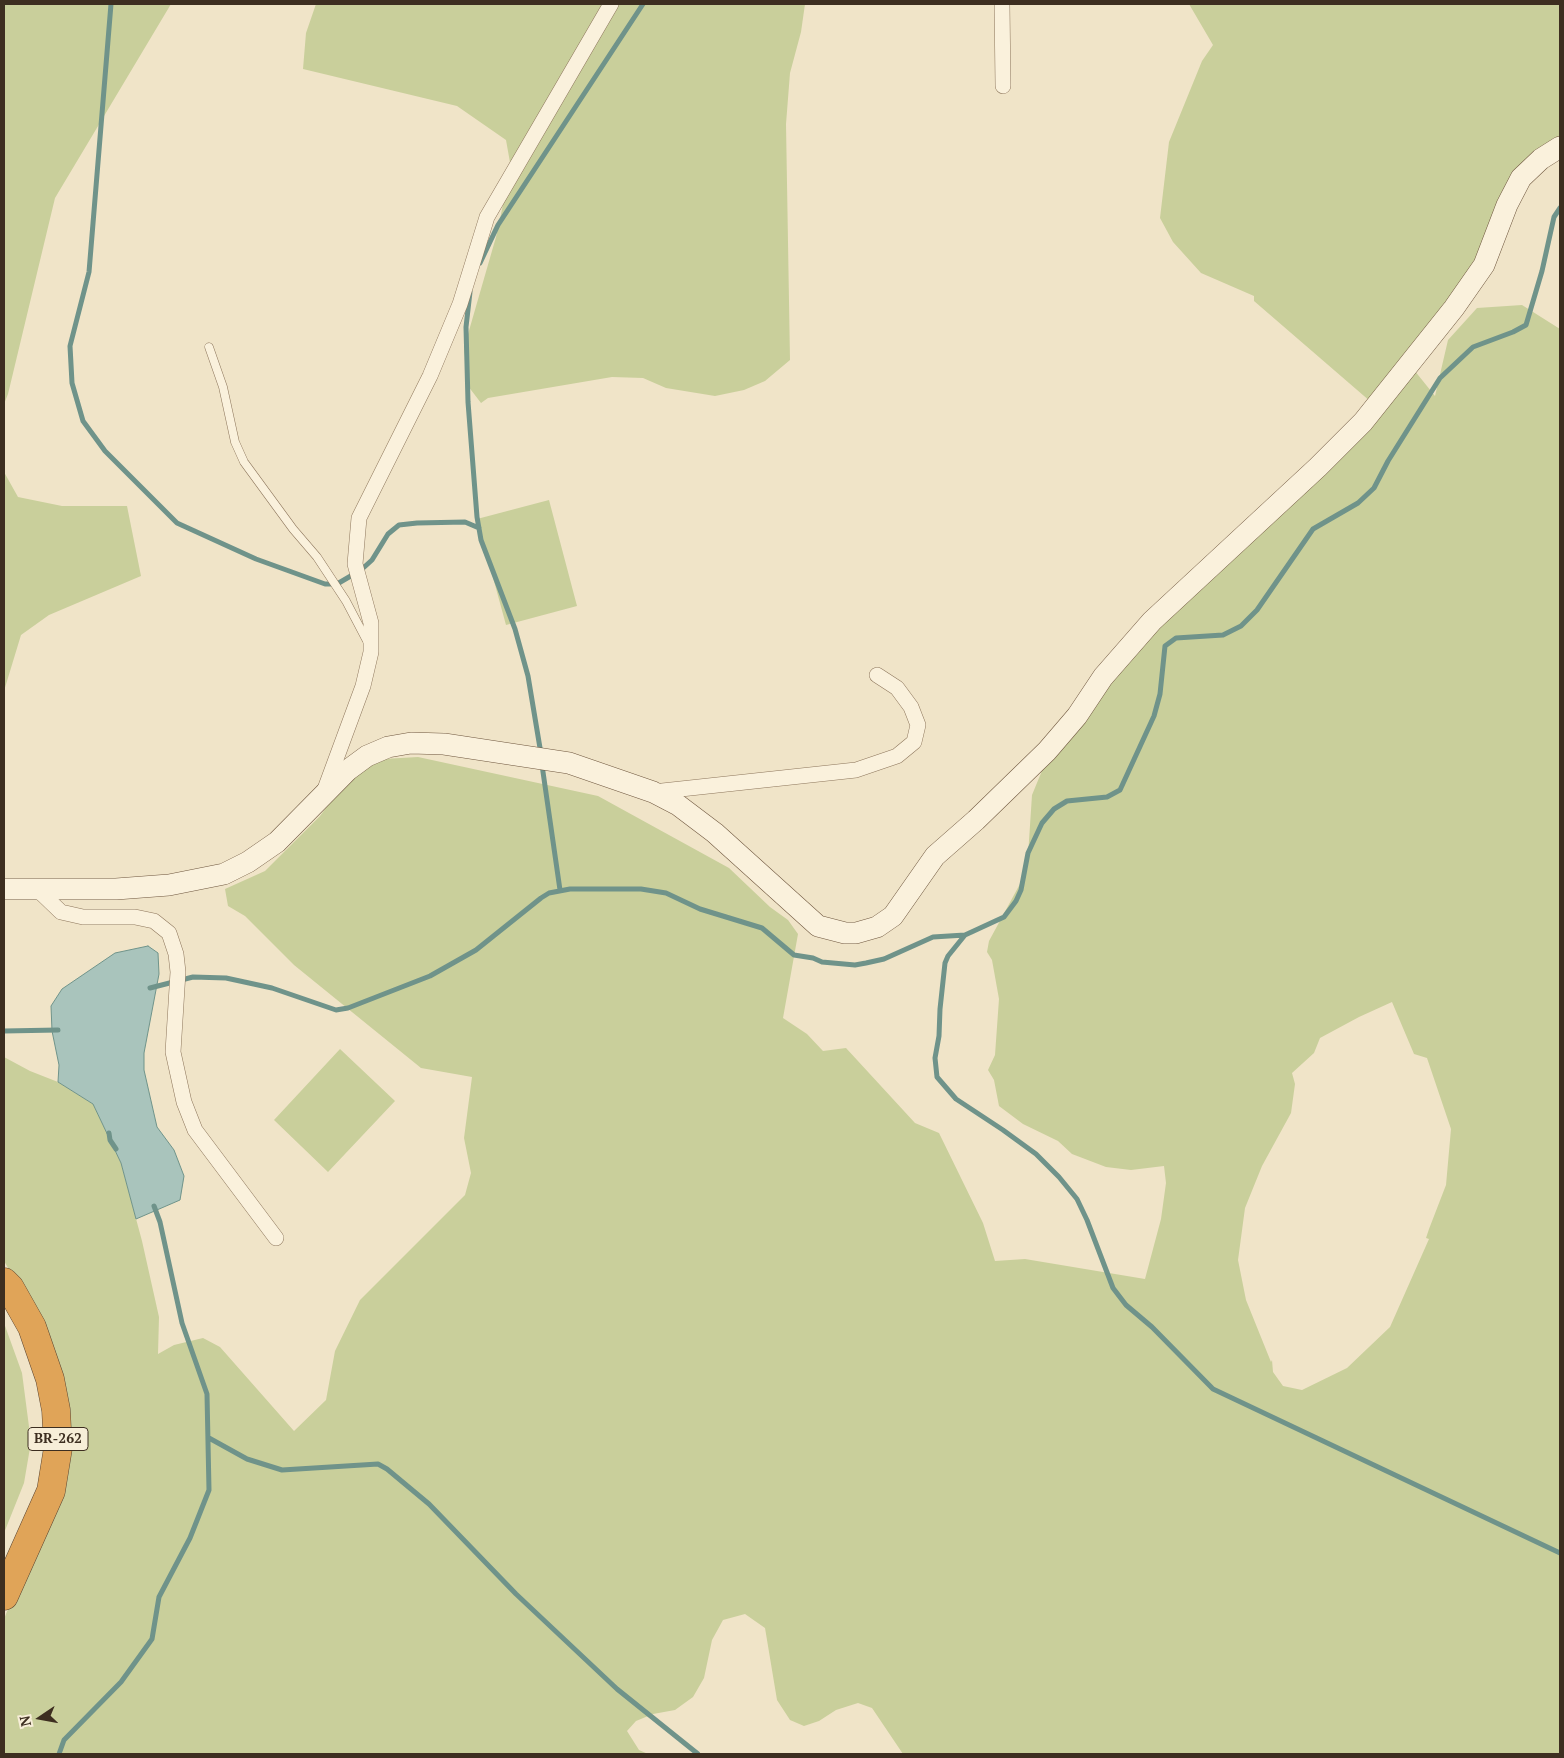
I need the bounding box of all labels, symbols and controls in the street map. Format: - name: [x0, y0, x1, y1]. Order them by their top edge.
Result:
- road number: BR-262: [28, 1428, 88, 1450]
- north arrow: [15, 1693, 65, 1743]
- text: N: [14, 1714, 35, 1728]

